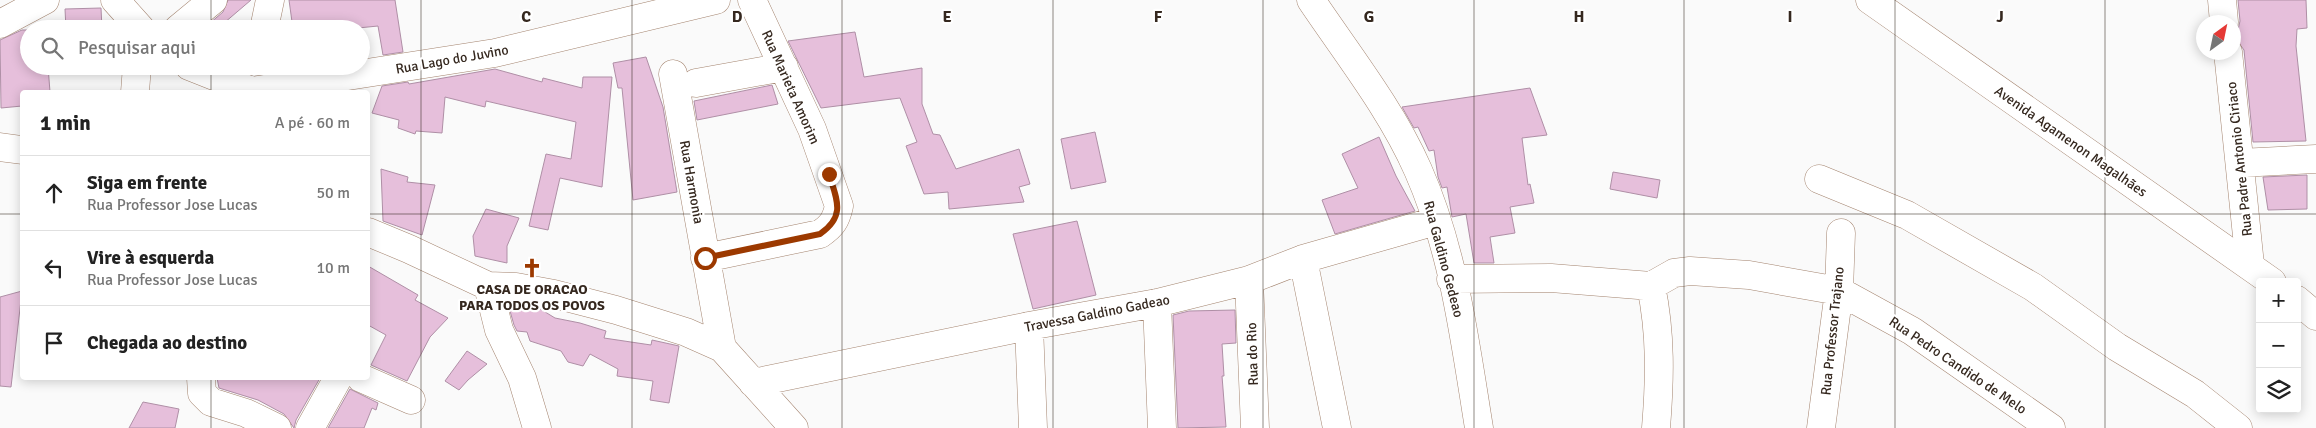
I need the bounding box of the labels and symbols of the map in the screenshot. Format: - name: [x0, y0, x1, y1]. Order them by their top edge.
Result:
- text: C: [521, 7, 531, 27]
- text: D: [732, 7, 743, 27]
- text: E: [942, 7, 952, 27]
- text: F: [1154, 7, 1163, 27]
- text: G: [1364, 7, 1374, 27]
- text: H: [1574, 7, 1584, 27]
- text: I: [1787, 7, 1793, 27]
- text: J: [1996, 7, 2004, 27]
- north arrow: [2196, 15, 2241, 60]
- street label: Rua Marieta Amorim: [758, 28, 823, 147]
- street label: Rua Lago do Juvino: [394, 41, 510, 78]
- street label: Rua Padre Antonio Ciriaco: [2223, 81, 2256, 237]
- street label: Avenida Agamenon Magalhães: [1991, 82, 2150, 201]
- street label: Rua Harmonia: [676, 139, 707, 225]
- route end: [818, 163, 841, 186]
- street label: Rua Galdino Gedeao: [1420, 199, 1467, 319]
- route start: [694, 247, 717, 270]
- church icon: CASA DE ORACAO PARA TODOS OS POVOS: [521, 257, 543, 279]
- street label: Rua Professor Trajano: [1817, 266, 1848, 396]
- place label: CASA DE ORACAO PARA TODOS OS POVOS: [459, 281, 605, 314]
- street label: Travessa Galdino Gadeao: [1023, 291, 1171, 336]
- street label: Rua Pedro Candido de Melo: [1886, 313, 2030, 418]
- street label: Rua do Rio: [1243, 322, 1262, 386]

